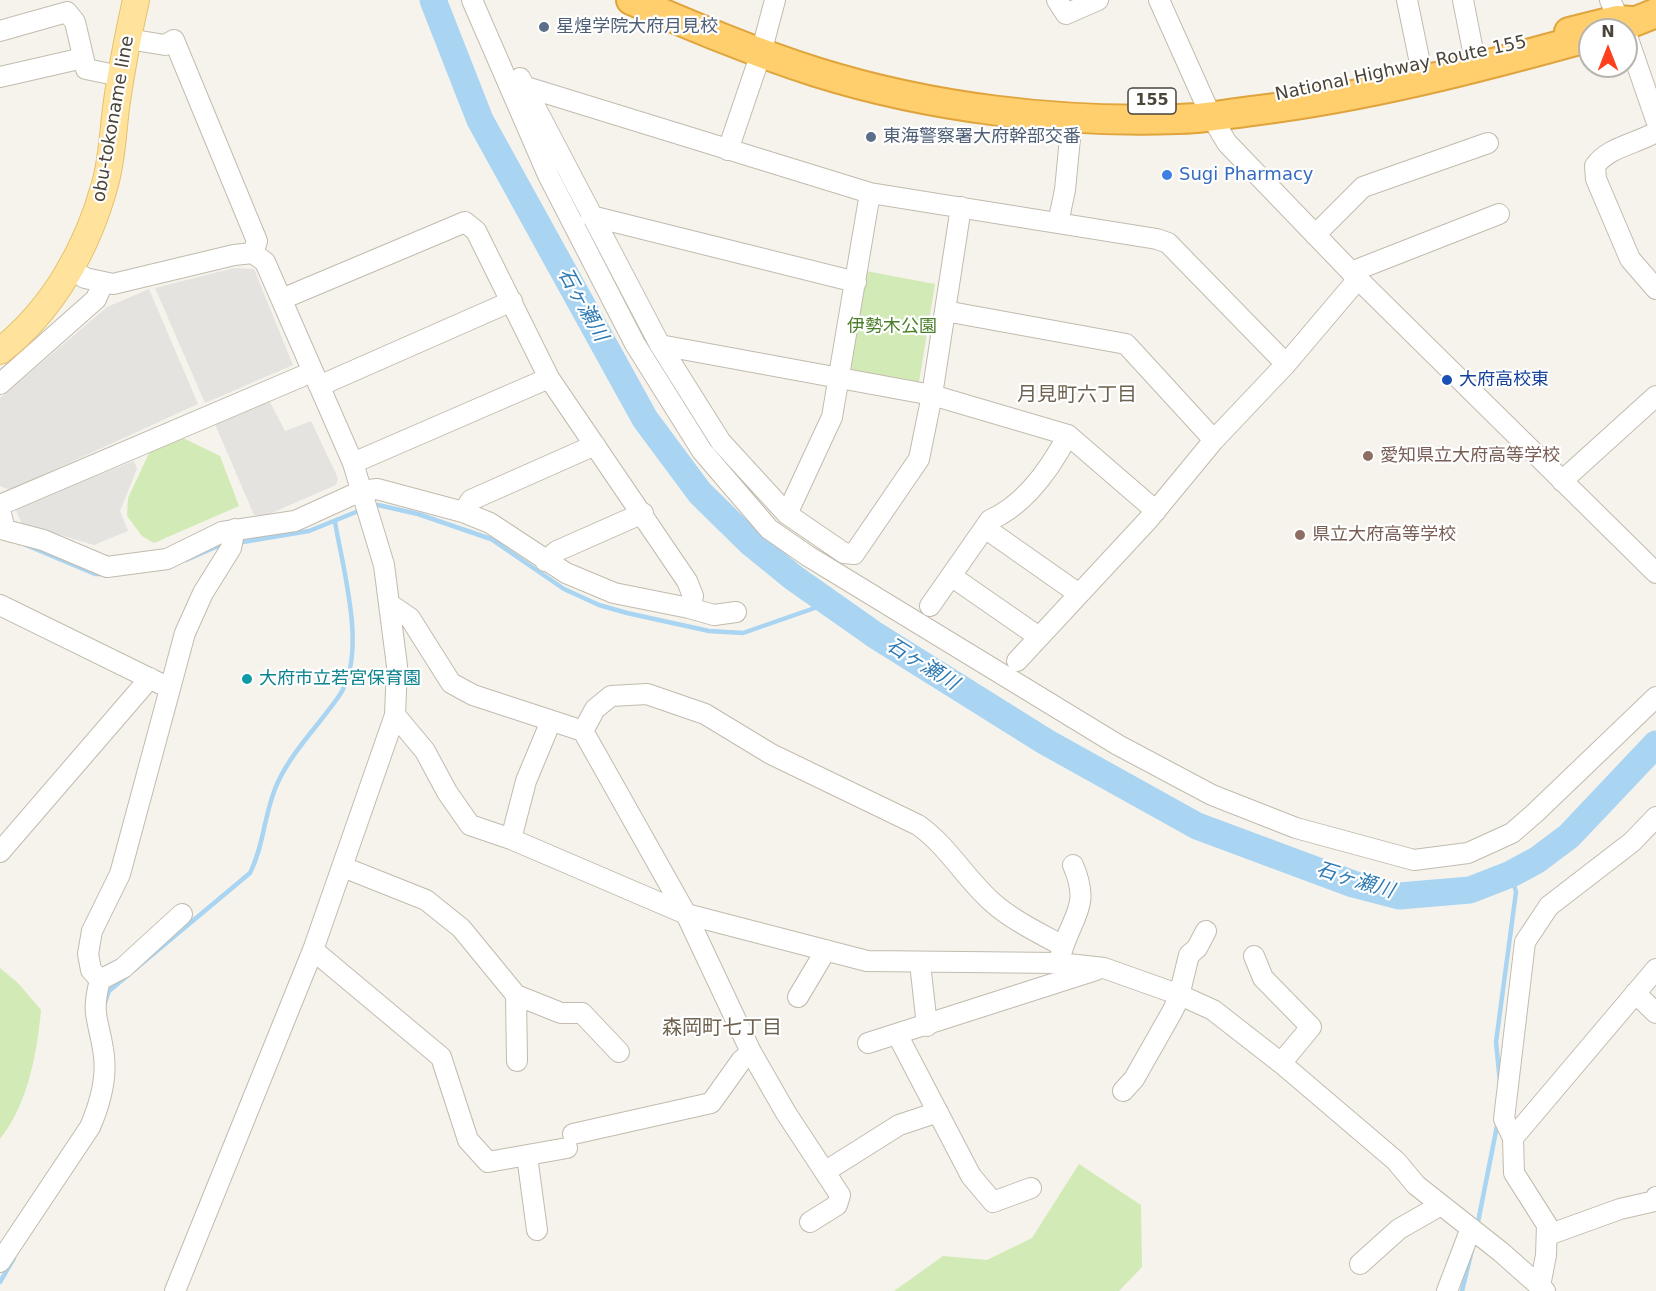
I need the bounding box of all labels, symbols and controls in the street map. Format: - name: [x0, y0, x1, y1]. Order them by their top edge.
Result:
- place label: 星煌学院大府月見校: [556, 16, 718, 38]
- north arrow: [1578, 18, 1638, 78]
- marker: 星煌学院大府月見校: [537, 20, 551, 34]
- text: N: [1601, 22, 1615, 41]
- street label: National Highway Route 155: [1273, 32, 1529, 106]
- street label: obu-tokoname line: [89, 34, 139, 204]
- road number: 155: [1128, 88, 1176, 114]
- place label: 東海警察署大府幹部交番: [883, 126, 1081, 148]
- marker: 東海警察署大府幹部交番: [864, 130, 878, 144]
- place label: Sugi Pharmacy: [1179, 164, 1313, 186]
- marker: Sugi Pharmacy: [1160, 168, 1174, 182]
- water label: 石ヶ瀬川: [552, 264, 612, 346]
- park label: 伊勢木公園: [847, 316, 937, 338]
- place label: 大府高校東: [1459, 369, 1549, 391]
- marker: 大府高校東: [1440, 373, 1454, 387]
- district label: 月見町六丁目: [1017, 384, 1137, 408]
- place label: 愛知県立大府高等学校: [1380, 445, 1560, 467]
- marker: 愛知県立大府高等学校: [1361, 449, 1375, 463]
- place label: 県立大府高等学校: [1312, 524, 1456, 546]
- marker: 県立大府高等学校: [1293, 528, 1307, 542]
- water label: 石ヶ瀬川: [882, 634, 962, 696]
- place label: 大府市立若宮保育園: [259, 668, 421, 690]
- marker: 大府市立若宮保育園: [240, 672, 254, 686]
- water label: 石ヶ瀬川: [1313, 858, 1397, 904]
- district label: 森岡町七丁目: [662, 1017, 782, 1041]

